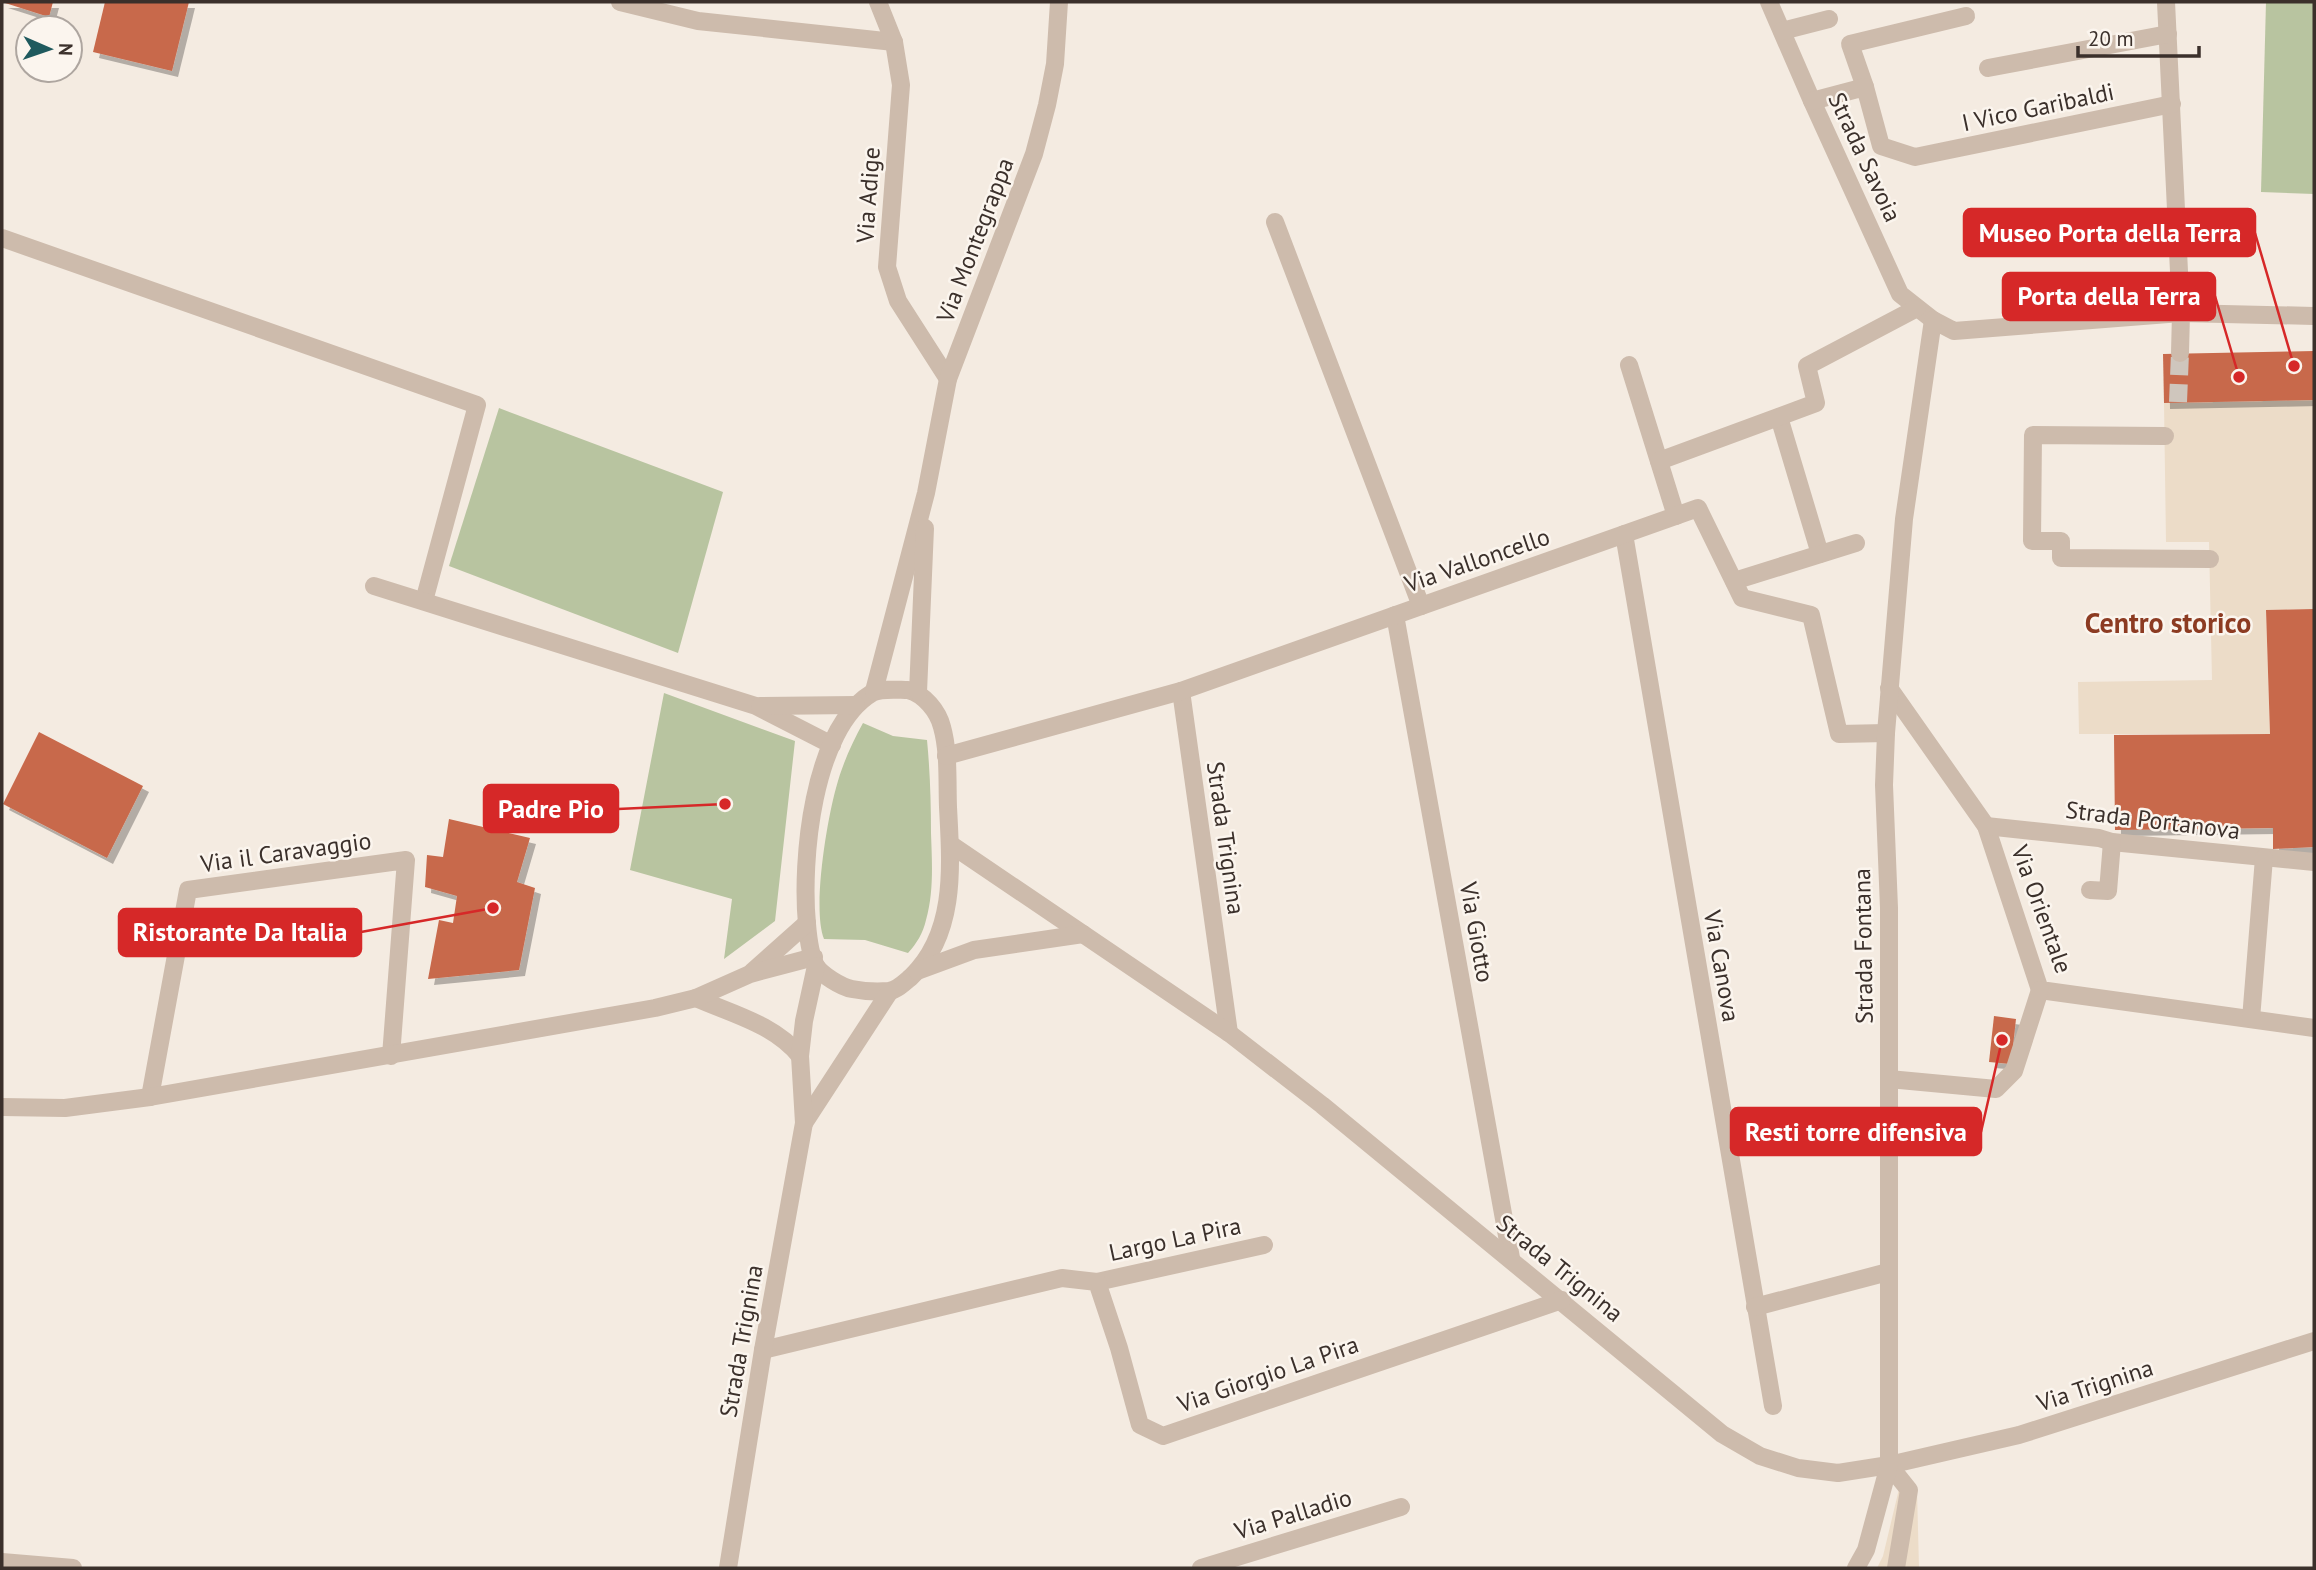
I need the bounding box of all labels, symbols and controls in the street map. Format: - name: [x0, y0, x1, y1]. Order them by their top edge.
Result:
- north arrow: [14, 14, 84, 84]
- scale bar: [2078, 14, 2199, 58]
- text: 20 m: [2088, 25, 2134, 52]
- text: N: [54, 43, 78, 56]
- street label: I Vico Garibaldi: [1959, 76, 2117, 138]
- street label: Strada Savoia: [1822, 87, 1908, 227]
- street label: Via Adige: [849, 146, 887, 245]
- street label: Via Montegrappa: [929, 153, 1021, 328]
- callout: Museo Porta della Terra: [1964, 209, 2255, 256]
- text: Museo Porta della Terra: [1979, 216, 2241, 249]
- callout: Porta della Terra: [2003, 273, 2215, 320]
- text: Porta della Terra: [2017, 279, 2201, 312]
- street label: Via Valloncello: [1399, 521, 1554, 600]
- district label: Centro storico: [2085, 604, 2251, 641]
- street label: Strada Trignina: [1200, 759, 1252, 917]
- callout: Padre Pio: [484, 785, 618, 832]
- text: Padre Pio: [498, 792, 604, 825]
- street label: Strada Portanova: [2064, 794, 2242, 846]
- street label: Via il Caravaggio: [198, 825, 373, 879]
- street label: Via Orientale: [2004, 840, 2079, 977]
- street label: Strada Fontana: [1846, 868, 1880, 1024]
- street label: Via Giotto: [1453, 878, 1501, 985]
- street label: Via Canova: [1697, 907, 1747, 1024]
- callout: Ristorante Da Italia: [119, 909, 361, 956]
- text: Ristorante Da Italia: [133, 915, 347, 948]
- callout: Resti torre difensiva: [1731, 1108, 1981, 1155]
- text: Resti torre difensiva: [1745, 1115, 1967, 1148]
- street label: Strada Trignina: [1490, 1207, 1630, 1329]
- street label: Largo La Pira: [1106, 1210, 1244, 1268]
- street label: Strada Trignina: [712, 1262, 770, 1420]
- street label: Via Giorgio La Pira: [1173, 1329, 1363, 1420]
- street label: Via Trignina: [2032, 1352, 2157, 1419]
- street label: Via Palladio: [1230, 1481, 1355, 1547]

